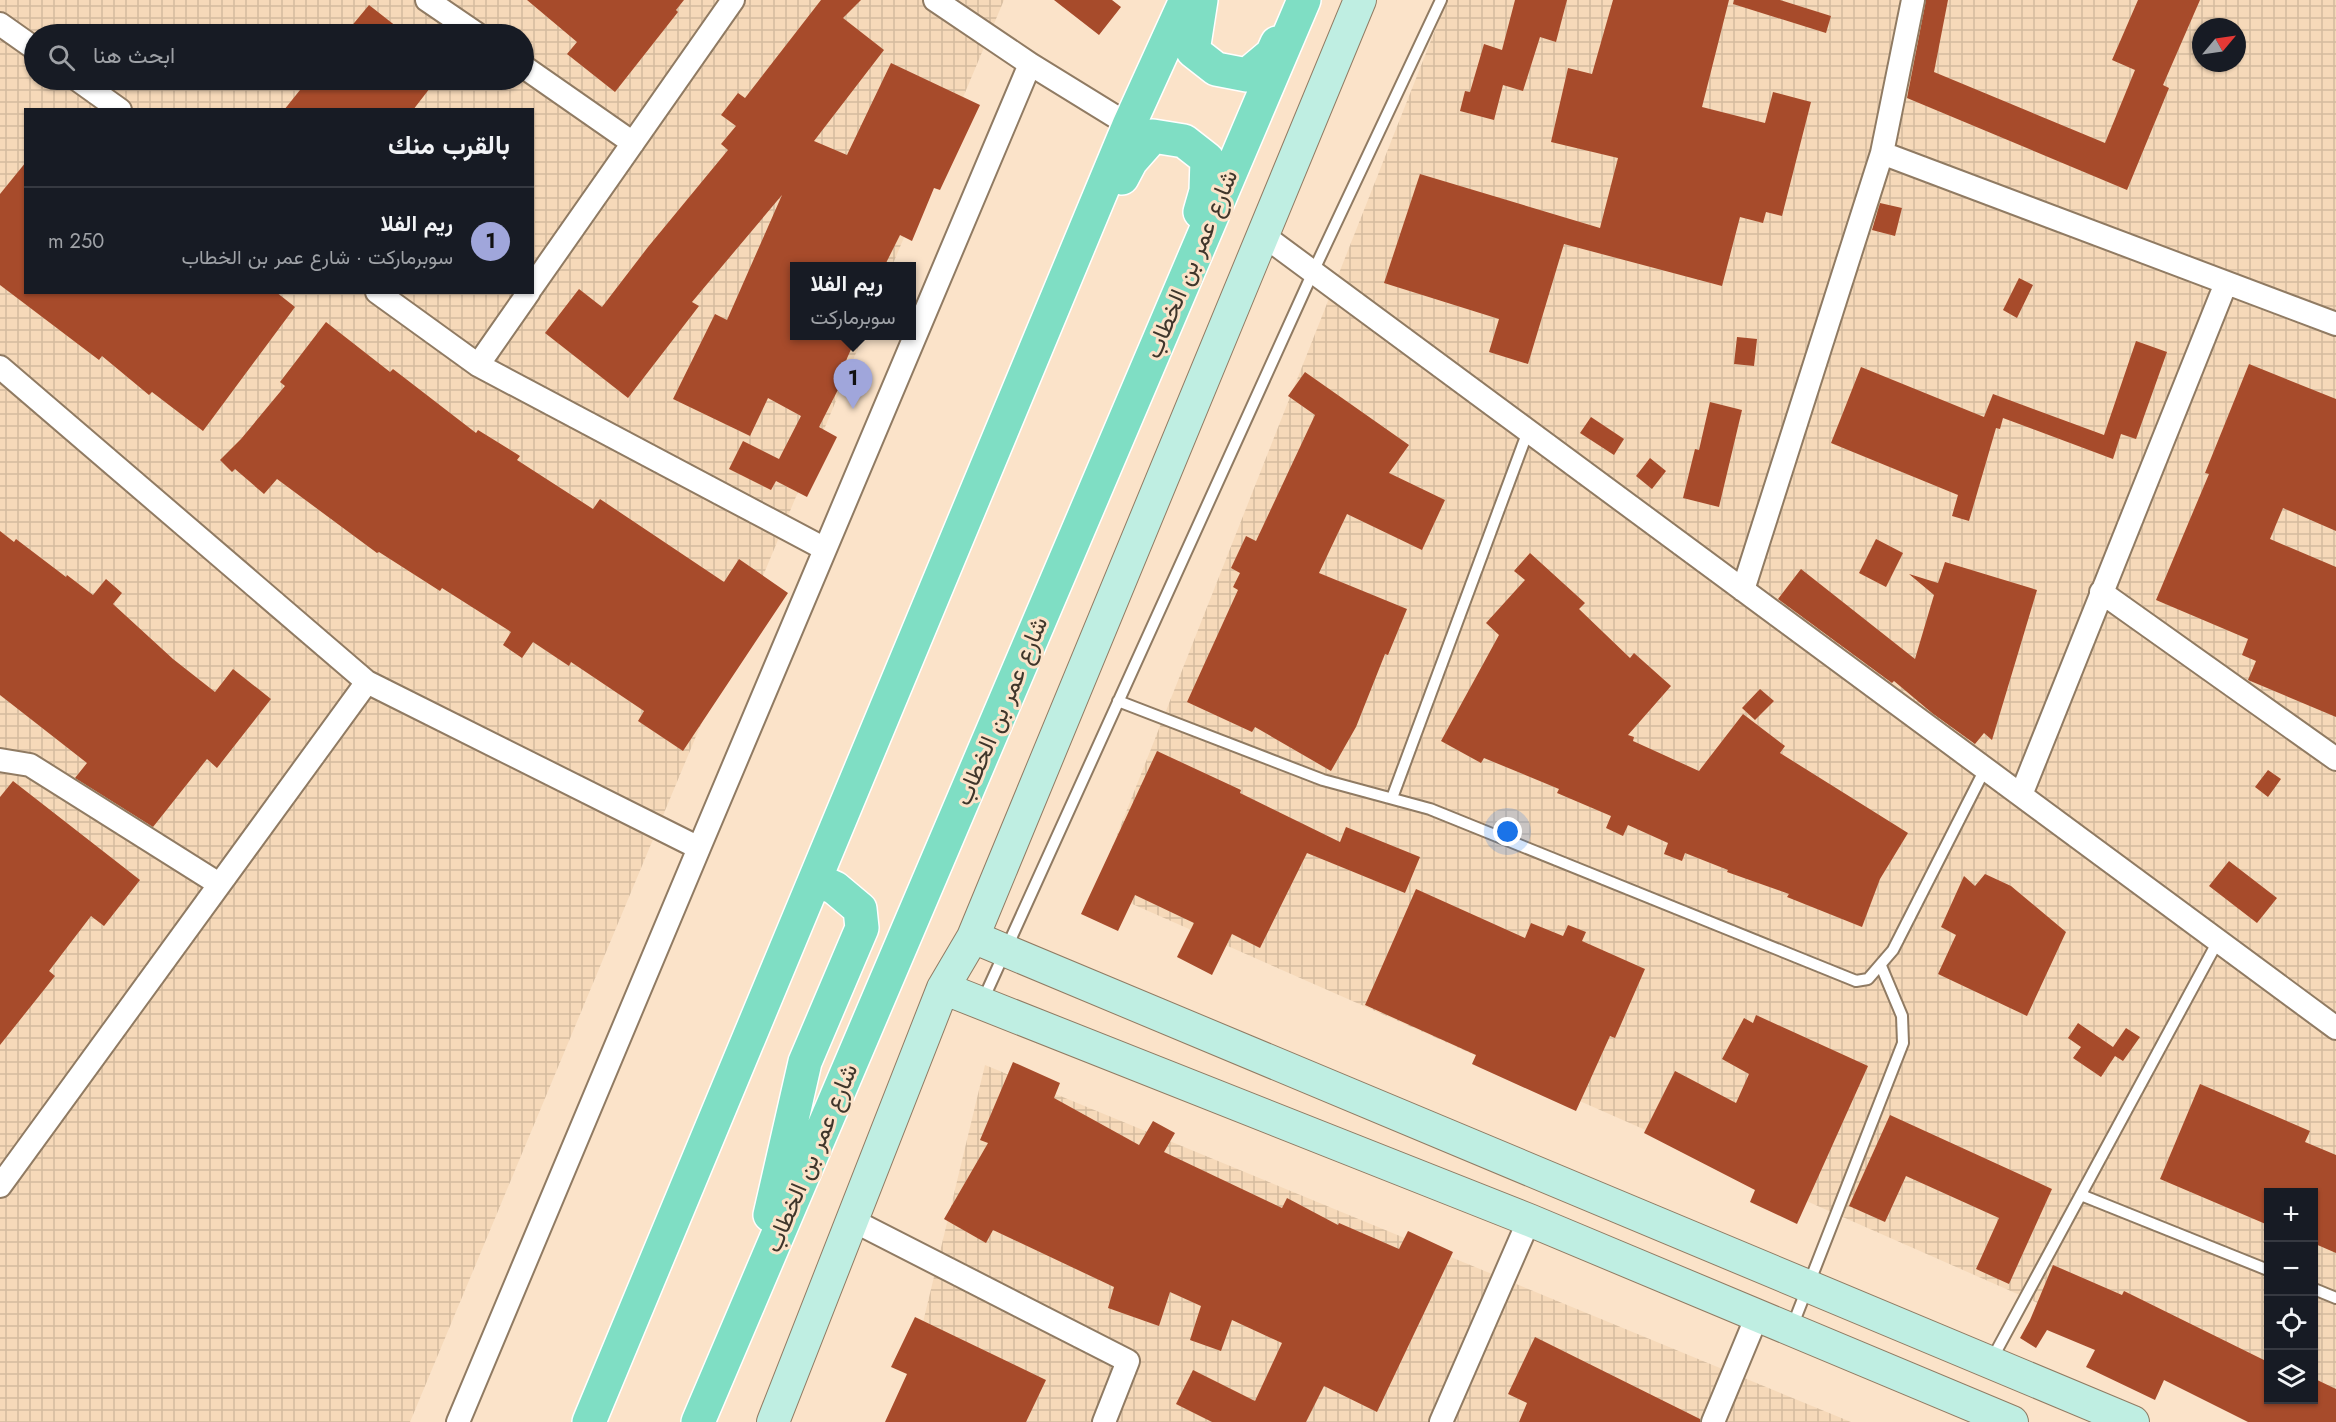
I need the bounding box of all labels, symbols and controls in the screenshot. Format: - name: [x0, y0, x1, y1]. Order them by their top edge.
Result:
- north arrow: [2192, 18, 2246, 72]
- search box: [24, 24, 534, 90]
- text: ابحث هنا: [93, 39, 175, 71]
- icon: search: [45, 41, 78, 74]
- text: بالقرب منك: [388, 126, 510, 164]
- street label: شارع عمر بن الخطاب: [1135, 164, 1246, 364]
- text: ريم الفلا: [380, 207, 453, 239]
- text: 250 m: [48, 227, 104, 256]
- text: 1: [485, 227, 496, 256]
- text: سوبرماركت · شارع عمر بن الخطاب: [182, 243, 453, 272]
- popup: [790, 262, 916, 340]
- text: ريم الفلا: [810, 267, 883, 299]
- text: سوبرماركت: [810, 303, 896, 332]
- pin: 1: [834, 360, 872, 409]
- street label: شارع عمر بن الخطاب: [945, 611, 1056, 811]
- your location: [1493, 817, 1522, 846]
- street label: شارع عمر بن الخطاب: [755, 1058, 866, 1258]
- map controls: [2264, 1188, 2318, 1404]
- button: +: [2264, 1188, 2318, 1242]
- button: −: [2264, 1242, 2318, 1296]
- button: locate: [2264, 1296, 2318, 1350]
- button: layers: [2264, 1350, 2318, 1404]

